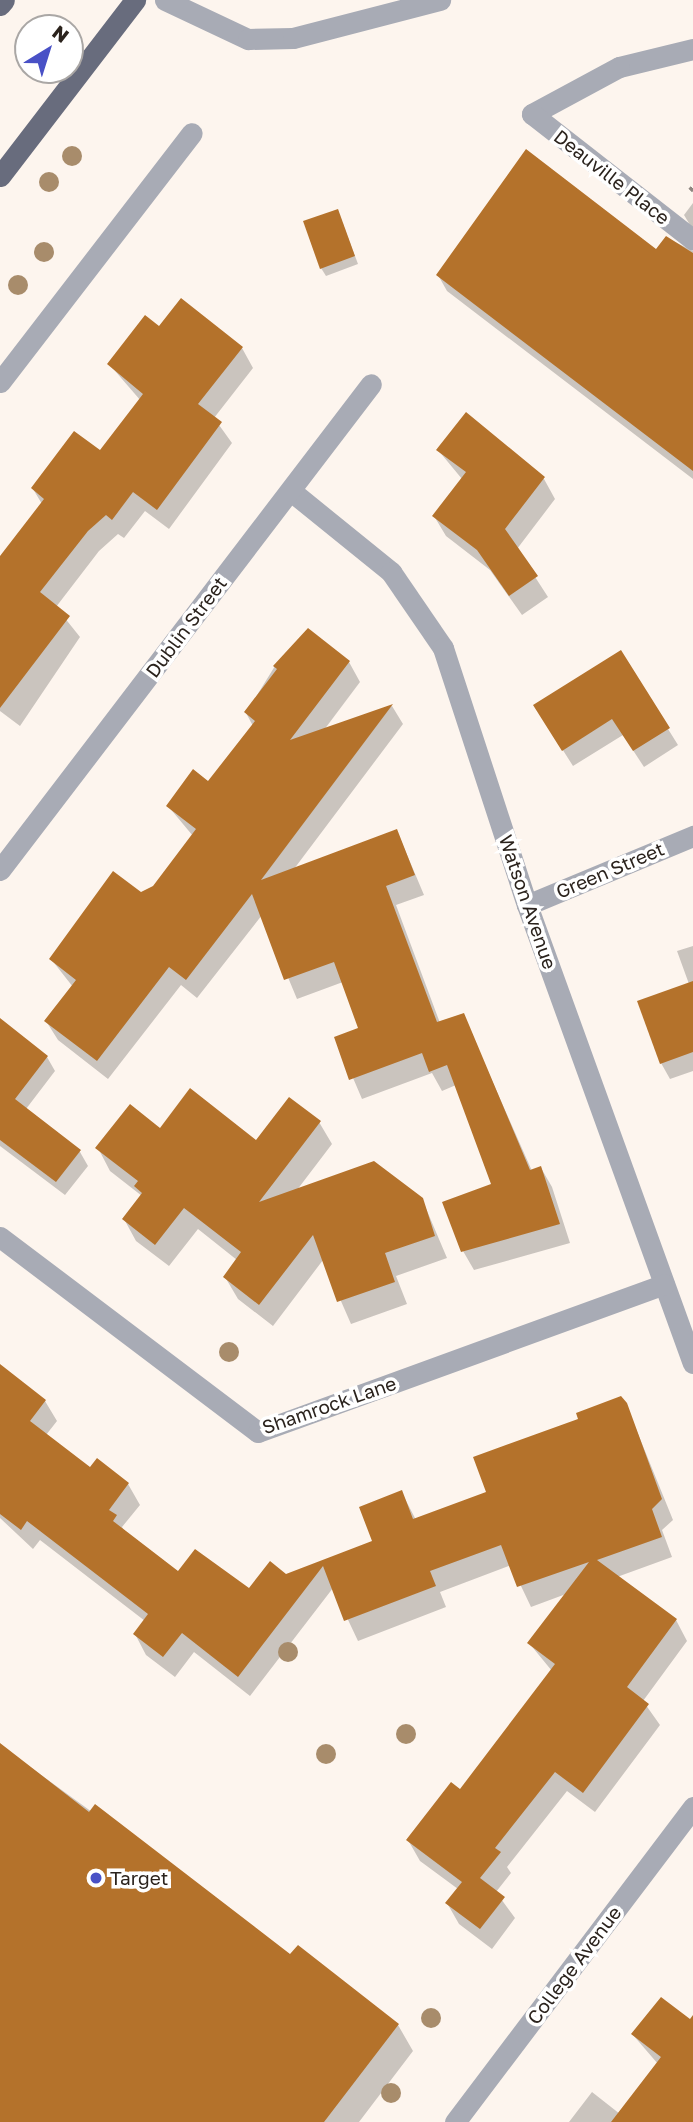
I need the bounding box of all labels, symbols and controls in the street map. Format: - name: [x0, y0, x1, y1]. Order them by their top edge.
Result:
- north arrow: [14, 14, 84, 84]
- text: N: [48, 20, 74, 47]
- street label: Deauville Place: [550, 125, 674, 229]
- street label: Dublin Street: [141, 572, 231, 682]
- street label: Watson Avenue: [494, 832, 562, 972]
- street label: Green Street: [552, 837, 668, 903]
- street label: Shamrock Lane: [259, 1371, 399, 1439]
- place label: Target: [110, 1867, 168, 1889]
- marker: Target: [88, 1870, 104, 1886]
- street label: College Avenue: [522, 1902, 626, 2028]

